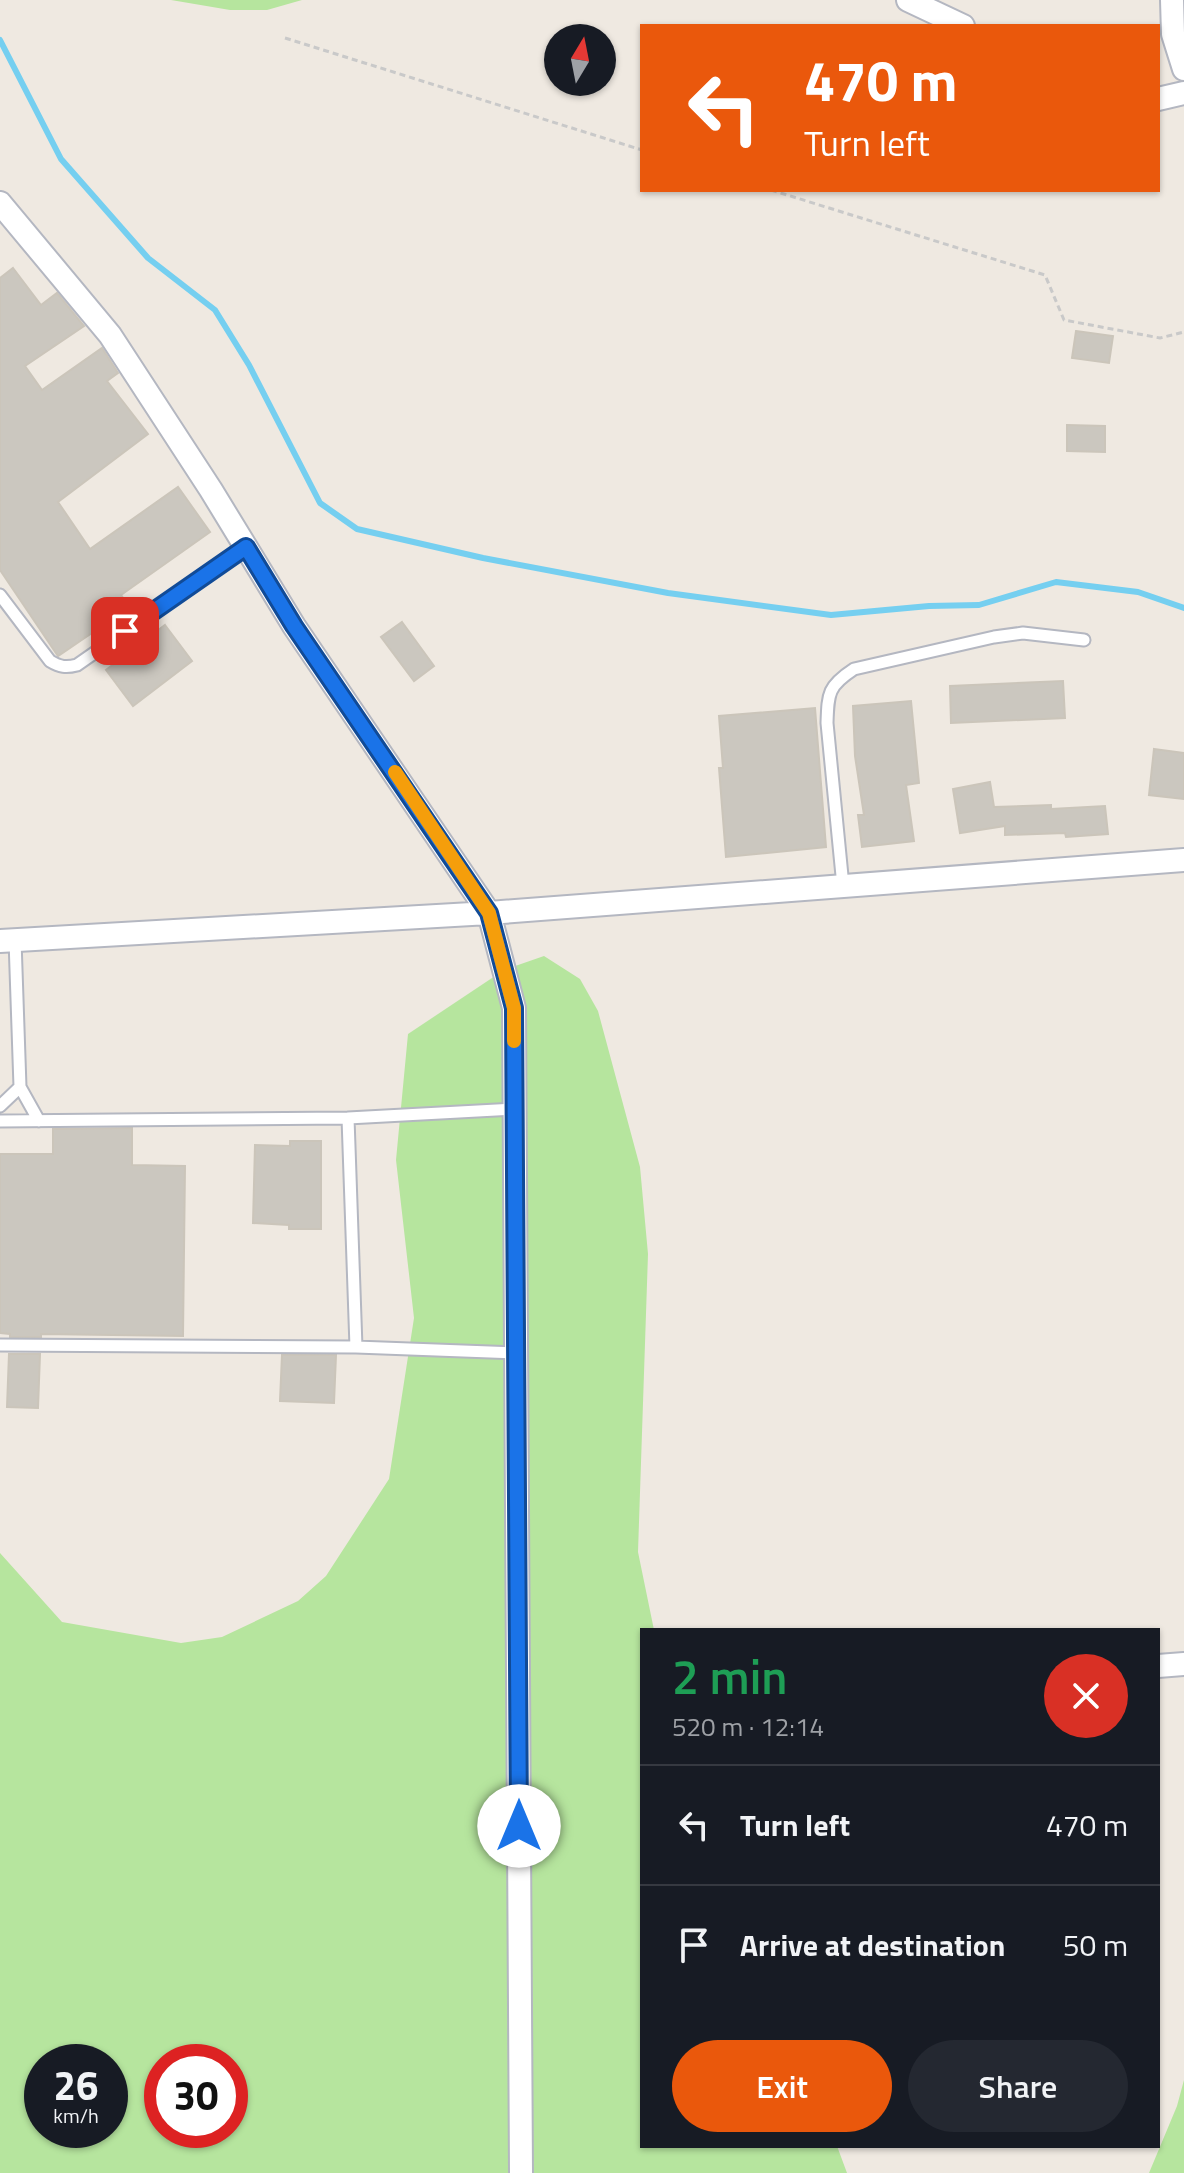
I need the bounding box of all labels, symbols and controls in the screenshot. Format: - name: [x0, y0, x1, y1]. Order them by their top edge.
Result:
- north arrow: [544, 24, 616, 96]
- map controls: [544, 24, 616, 96]
- text: 470 m: [804, 38, 957, 123]
- icon: left: [672, 56, 776, 160]
- text: Turn left: [804, 115, 930, 170]
- pin: [91, 597, 159, 665]
- icon: arrive: [103, 609, 147, 653]
- text: 2 min: [672, 1640, 787, 1713]
- button: close: [1044, 1654, 1128, 1738]
- text: 520 m · 12:14: [672, 1707, 824, 1746]
- position arrow: [477, 1784, 561, 1868]
- text: Turn left: [740, 1802, 850, 1848]
- text: 470 m: [1046, 1802, 1128, 1848]
- icon: left: [672, 1803, 716, 1847]
- text: Arrive at destination: [740, 1922, 1005, 1968]
- text: 50 m: [1063, 1922, 1128, 1968]
- icon: arrive: [672, 1923, 716, 1967]
- button: Exit: [672, 2040, 892, 2132]
- button: Share: [908, 2040, 1128, 2132]
- speed limit sign: 30: [144, 2044, 248, 2148]
- text: 26: [54, 2055, 98, 2116]
- text: km/h: [53, 2100, 99, 2131]

